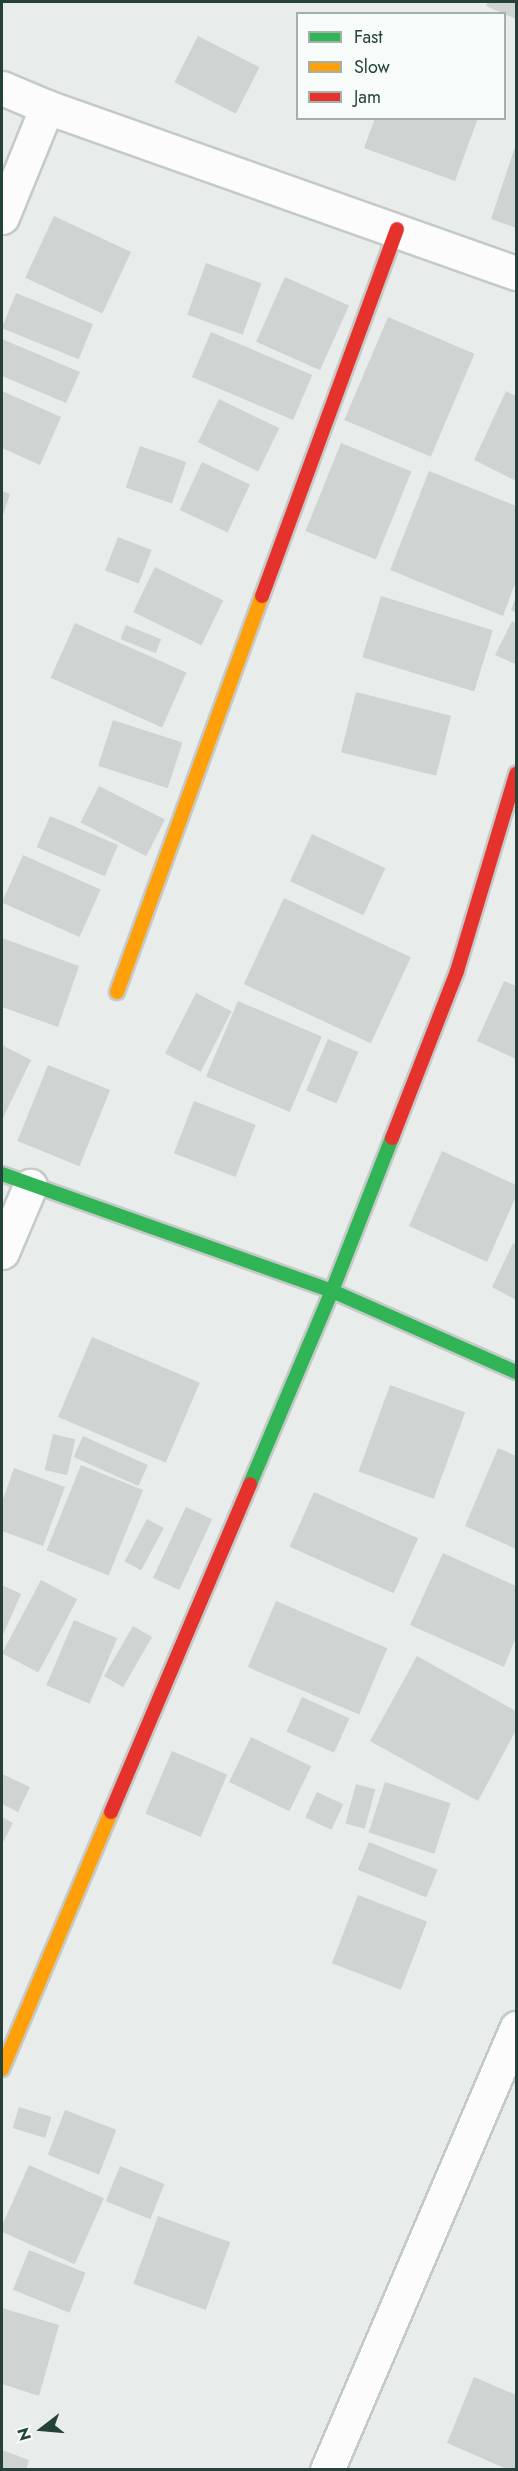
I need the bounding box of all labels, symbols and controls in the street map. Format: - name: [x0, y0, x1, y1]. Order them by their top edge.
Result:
- legend: [296, 12, 506, 120]
- text: Fast: [354, 24, 383, 50]
- text: Slow: [354, 54, 390, 80]
- text: Jam: [354, 84, 381, 110]
- north arrow: [12, 2399, 72, 2459]
- text: N: [11, 2425, 37, 2443]

